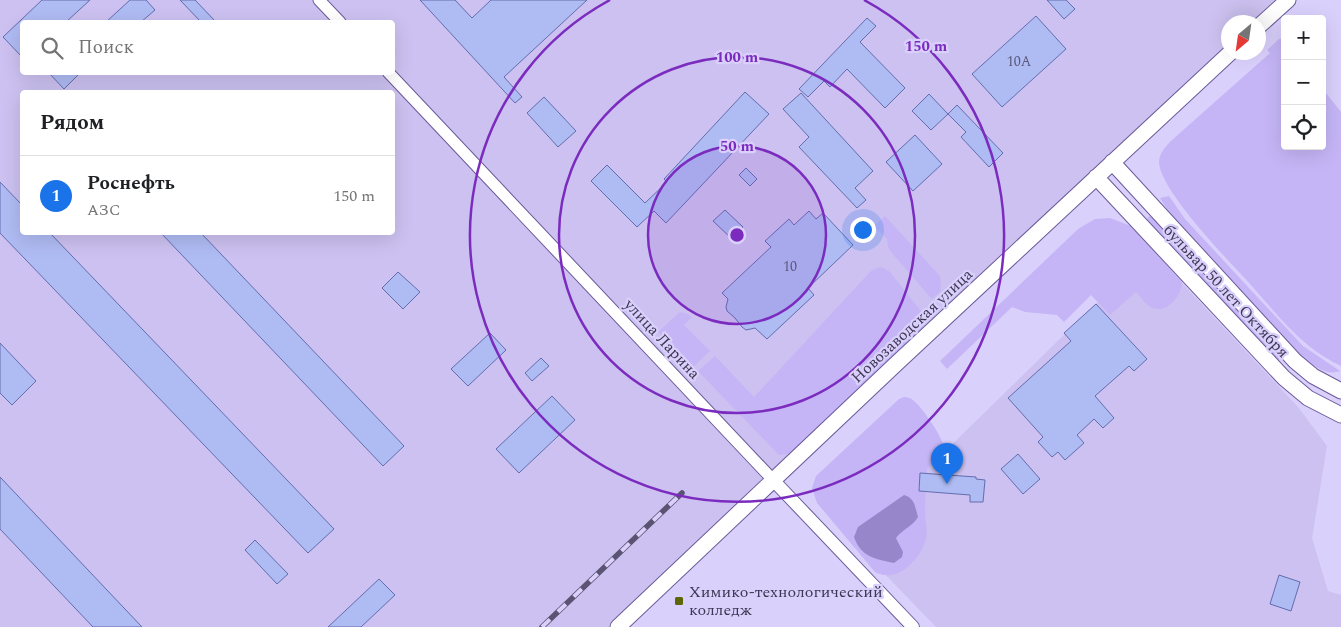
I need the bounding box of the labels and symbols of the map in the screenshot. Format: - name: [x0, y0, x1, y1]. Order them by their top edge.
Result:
- north arrow: [1221, 15, 1266, 60]
- text: 150 m: [905, 35, 948, 58]
- text: 100 m: [716, 46, 759, 69]
- house number: 10А: [1007, 51, 1032, 72]
- text: 50 m: [720, 135, 755, 158]
- your location: [850, 217, 876, 243]
- street label: бульвар 50 лет Октября: [1158, 219, 1294, 363]
- centre of rings: [728, 226, 746, 244]
- house number: 10: [783, 256, 797, 277]
- street label: Новозаводская улица: [846, 263, 978, 389]
- street label: улица Ларина: [618, 293, 706, 385]
- pin: 1: [931, 443, 963, 484]
- place label: Химико-технологический колледж: [689, 580, 883, 622]
- marker: Химико-технологический колледж: [673, 595, 685, 607]

